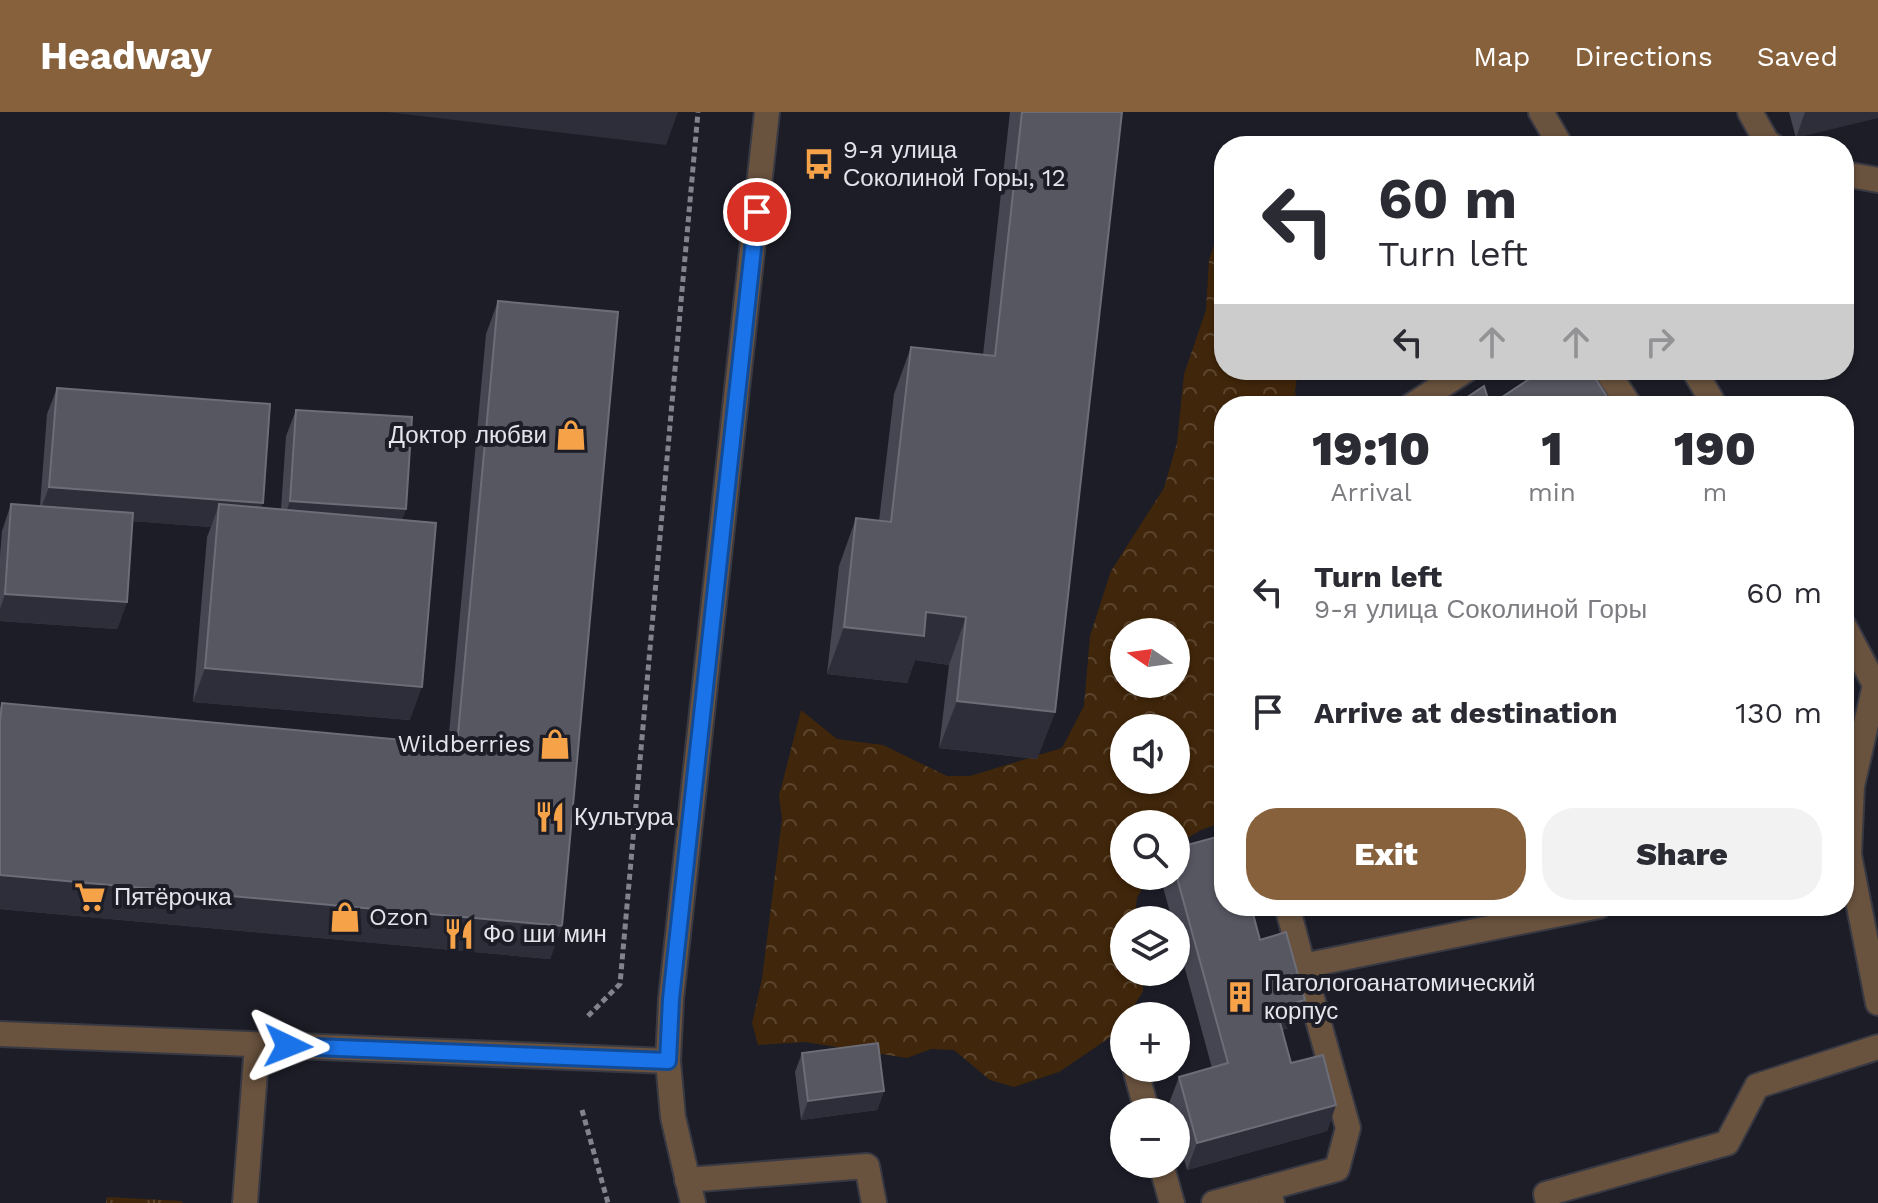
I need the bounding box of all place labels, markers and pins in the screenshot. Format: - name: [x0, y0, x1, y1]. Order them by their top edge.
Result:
- place label: 9-я улица Соколиной Горы, 12: [843, 136, 1066, 192]
- bus stop icon: 9-я улица Соколиной Горы, 12: [802, 147, 836, 181]
- pin: [723, 178, 791, 246]
- shop icon: Доктор любви: [554, 418, 588, 452]
- place label: Доктор любви: [389, 421, 547, 449]
- shop icon: Wildberries: [538, 727, 572, 761]
- place label: Wildberries: [398, 730, 531, 758]
- restaurant icon: Культура: [533, 800, 567, 834]
- place label: Культура: [574, 803, 674, 831]
- supermarket icon: Пятёрочка: [73, 880, 107, 914]
- place label: Пятёрочка: [114, 883, 232, 911]
- shop icon: Ozon: [328, 900, 362, 934]
- place label: Ozon: [369, 903, 429, 931]
- restaurant icon: Фо ши мин: [442, 917, 476, 951]
- place label: Фо ши мин: [483, 920, 607, 948]
- place label: Патологоанатомический корпус: [1264, 969, 1535, 1025]
- building icon: Патологоанатомический корпус: [1223, 980, 1257, 1014]

